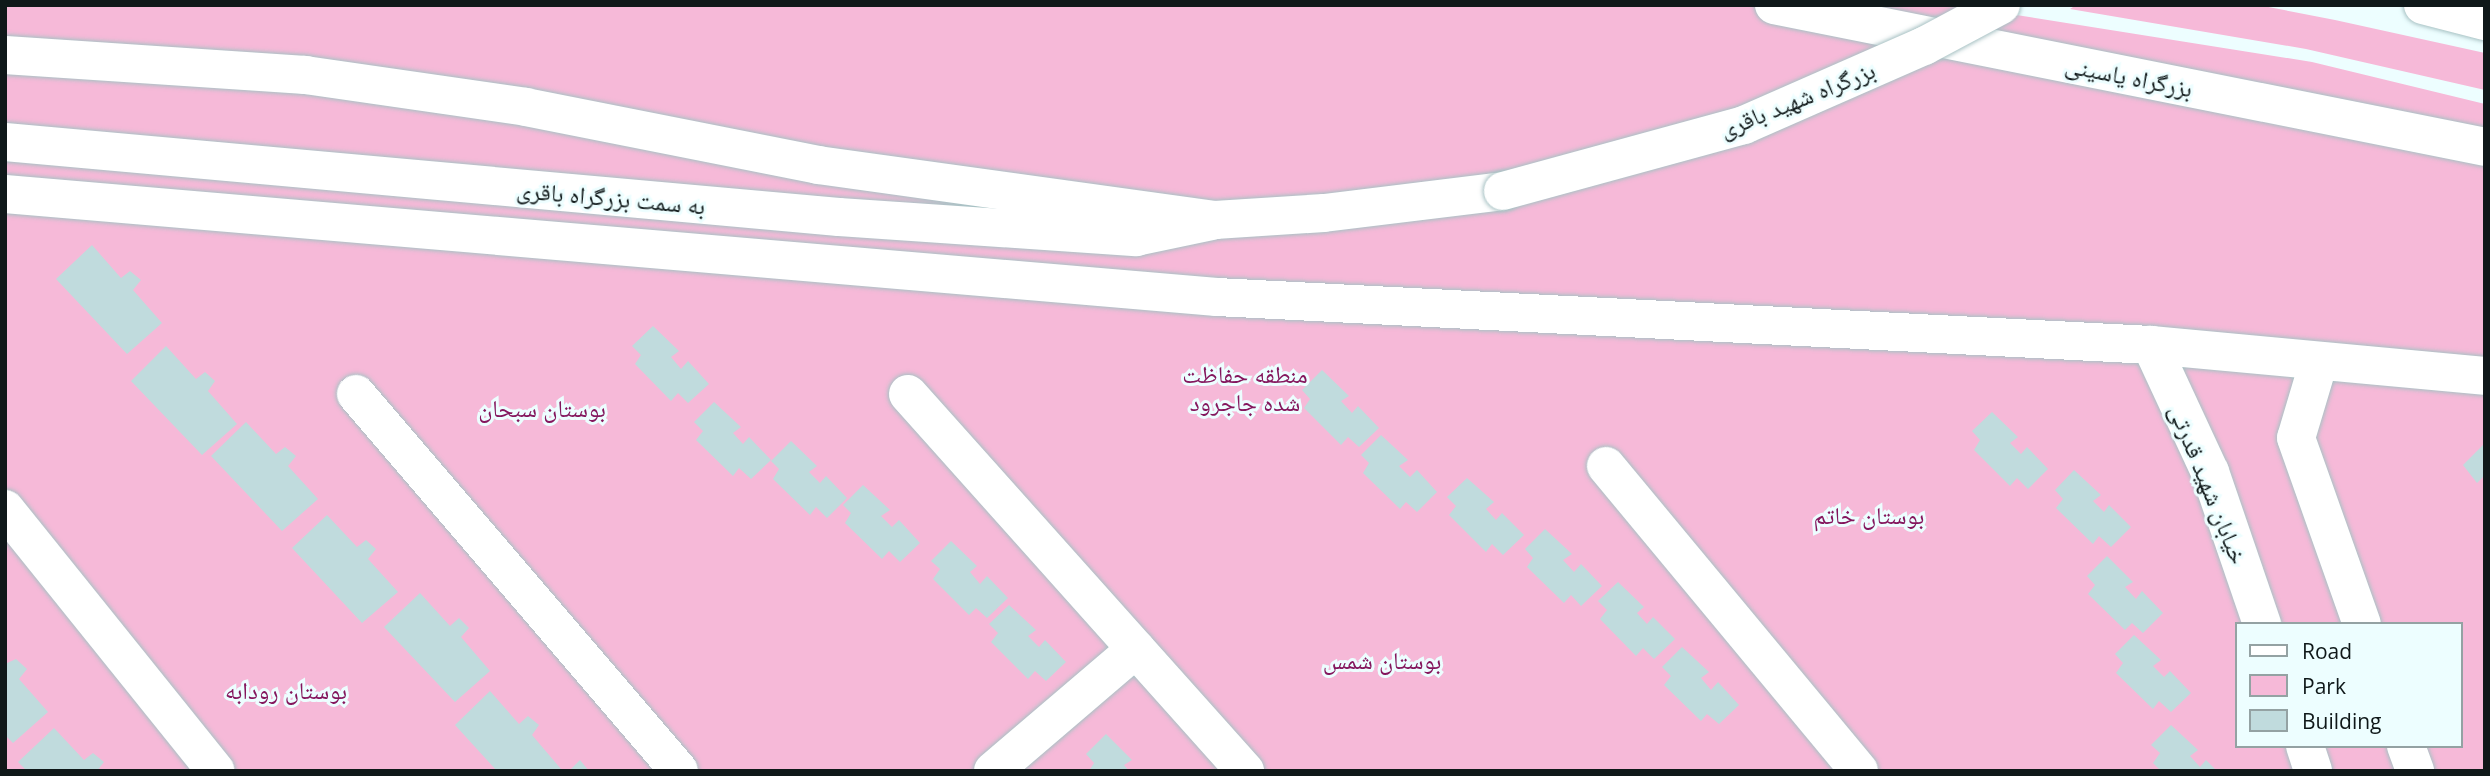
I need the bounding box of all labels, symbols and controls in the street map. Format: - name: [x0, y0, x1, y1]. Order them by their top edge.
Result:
- street label: بزرگراه یاسینی: [2063, 50, 2195, 102]
- street label: بزرگراه شهید باقری: [1715, 55, 1879, 143]
- street label: به سمت بزرگراه باقری: [515, 174, 707, 220]
- park label: منطقه حفاظت شده جاجرود: [1182, 360, 1308, 416]
- park label: بوستان سبحان: [478, 394, 606, 422]
- street label: خیابان شهید قدرتی: [2164, 400, 2254, 568]
- park label: بوستان خاتم: [1814, 501, 1924, 529]
- legend: [2234, 622, 2462, 748]
- text: Road: [2302, 637, 2352, 665]
- park label: بوستان شمس: [1323, 646, 1441, 674]
- text: Park: [2302, 672, 2346, 700]
- park label: بوستان رودابه: [225, 676, 347, 704]
- text: Building: [2302, 707, 2381, 735]

